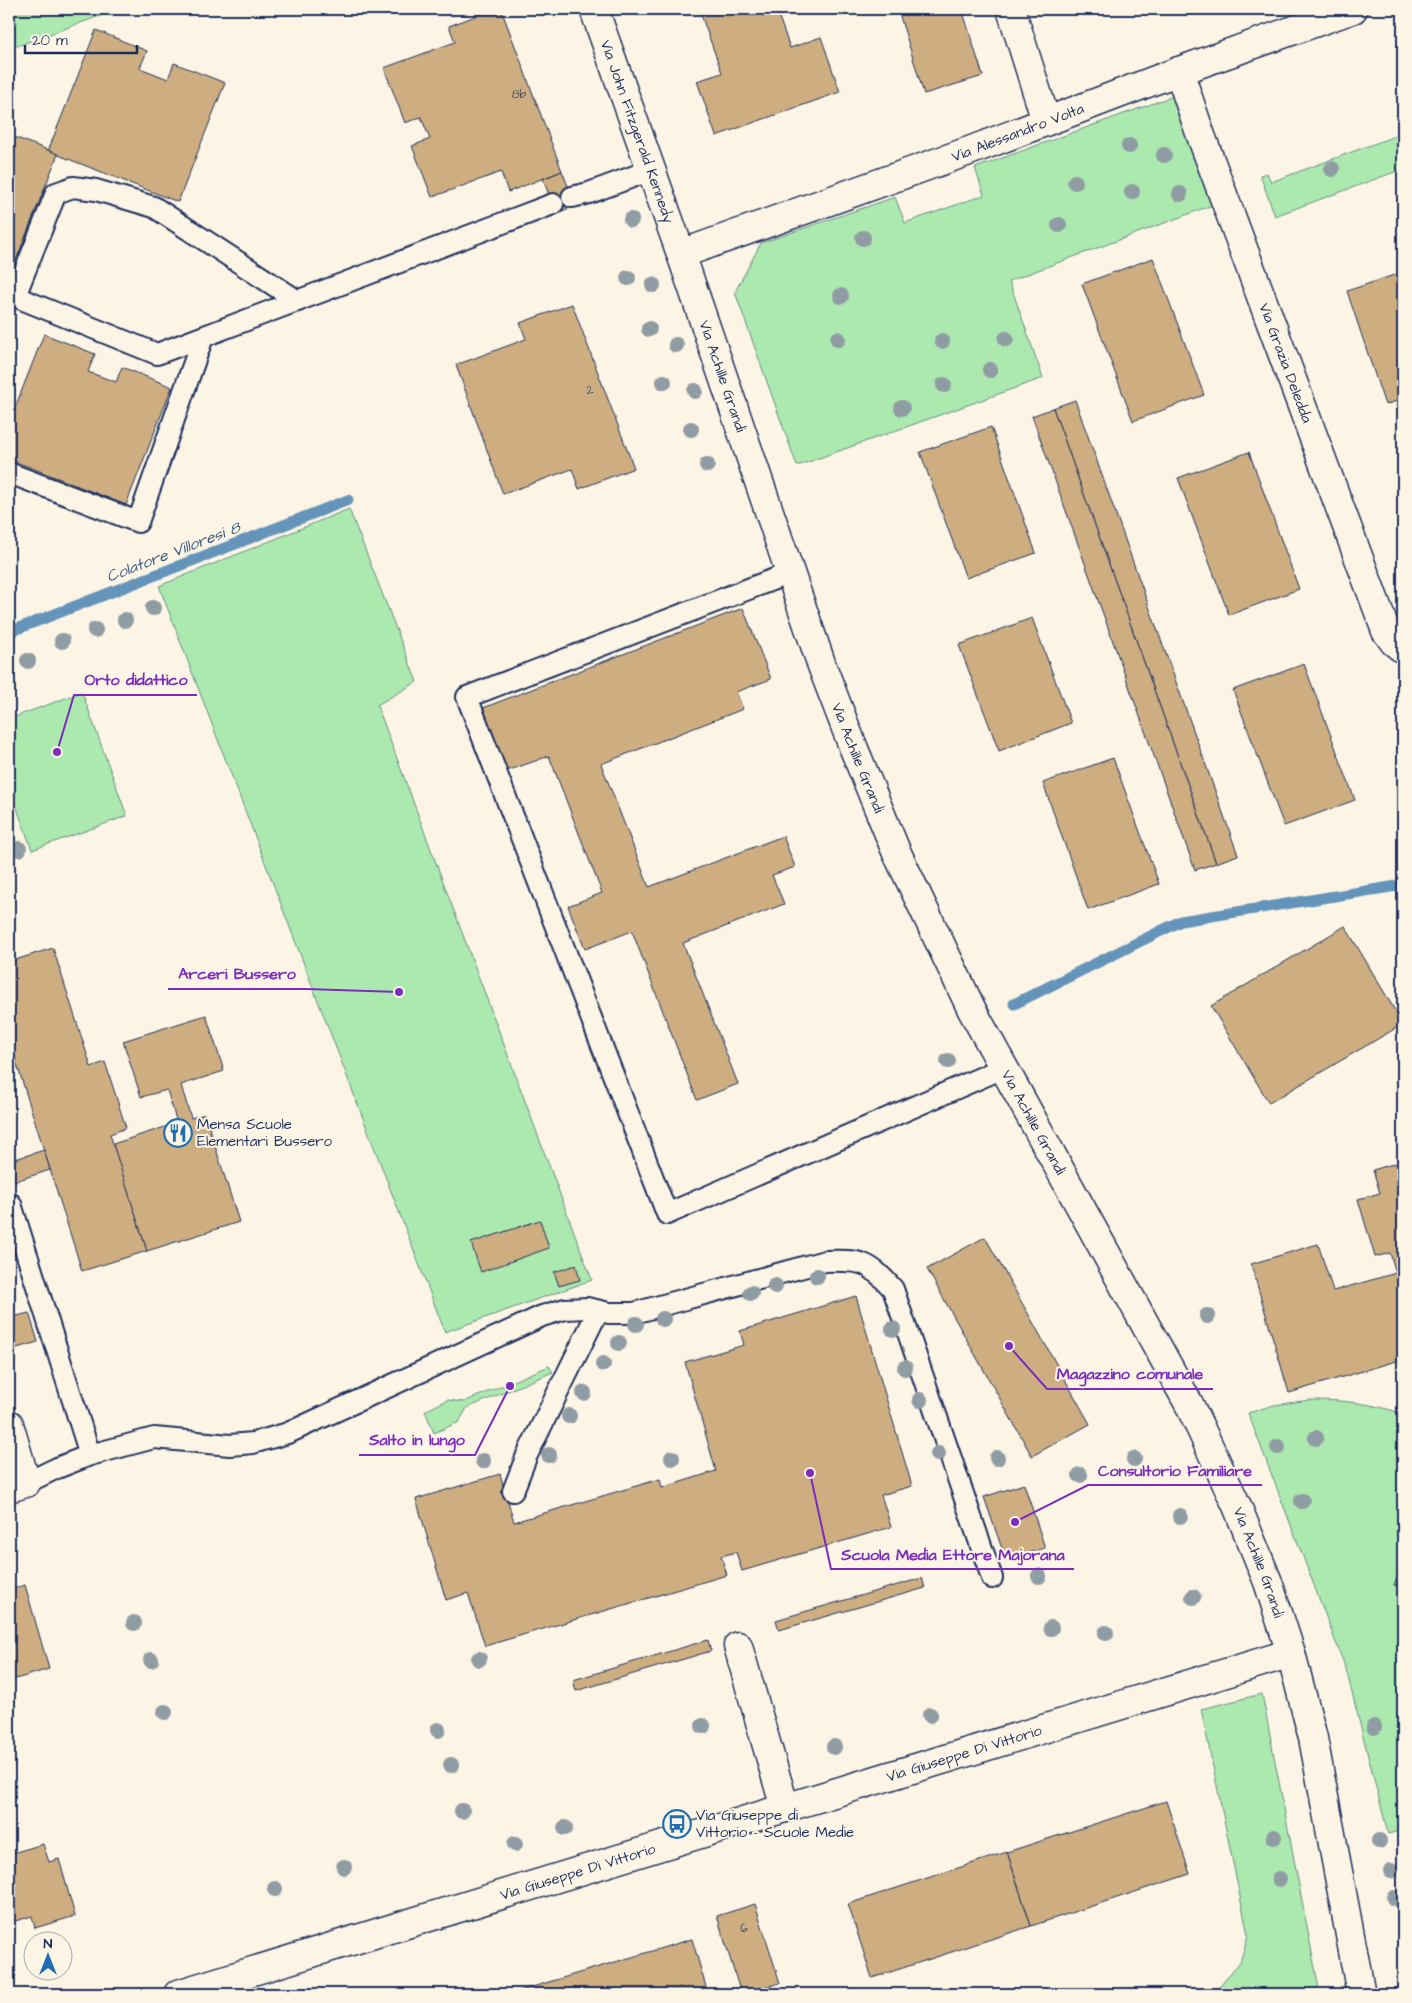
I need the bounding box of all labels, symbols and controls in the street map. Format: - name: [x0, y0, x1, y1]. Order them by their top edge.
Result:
- scale bar: [25, 22, 138, 54]
- text: 20 m: [32, 30, 68, 51]
- street label: Via John Fitzgerald Kennedy: [595, 37, 679, 226]
- house number: 8b: [512, 86, 527, 103]
- street label: Via Alessandro Volta: [949, 98, 1087, 167]
- street label: Via Grazia Deledda: [1253, 300, 1318, 426]
- street label: Via Achille Grandi: [693, 318, 751, 436]
- house number: 2: [587, 382, 594, 399]
- water label: Colatore Villoresi 8: [103, 516, 245, 588]
- callout: Orto didattico: [74, 664, 197, 695]
- text: Orto didattico: [85, 669, 188, 691]
- street label: Via Achille Grandi: [826, 700, 889, 817]
- callout: Arceri Bussero: [168, 958, 306, 989]
- text: Arceri Bussero: [178, 963, 297, 985]
- street label: Via Achille Grandi: [996, 1066, 1071, 1179]
- place label: Mensa Scuole Elementari Bussero: [197, 1114, 333, 1152]
- restaurant icon: Mensa Scuole Elementari Bussero: [163, 1118, 193, 1148]
- callout: Magazzino comunale: [1047, 1358, 1213, 1389]
- text: Magazzino comunale: [1057, 1363, 1204, 1387]
- callout: Salto in lungo: [359, 1424, 475, 1455]
- text: Salto in lungo: [368, 1429, 466, 1453]
- callout: Consultorio Familiare: [1088, 1454, 1262, 1485]
- text: Consultorio Familiare: [1098, 1460, 1252, 1482]
- street label: Via Achille Grandi: [1228, 1504, 1289, 1621]
- callout: Scuola Media Ettore Majorana: [831, 1538, 1074, 1569]
- text: Scuola Media Ettore Majorana: [840, 1544, 1066, 1566]
- street label: Via Giuseppe Di Vittorio: [884, 1720, 1045, 1787]
- place label: Via Giuseppe di Vittorio - Scuole Medie: [696, 1805, 854, 1843]
- bus stop icon: Via Giuseppe di Vittorio - Scuole Medie: [662, 1809, 692, 1839]
- street label: Via Giuseppe Di Vittorio: [498, 1838, 659, 1906]
- house number: 6: [740, 1920, 748, 1937]
- north arrow: [22, 1930, 72, 1980]
- text: N: [44, 1934, 53, 1954]

